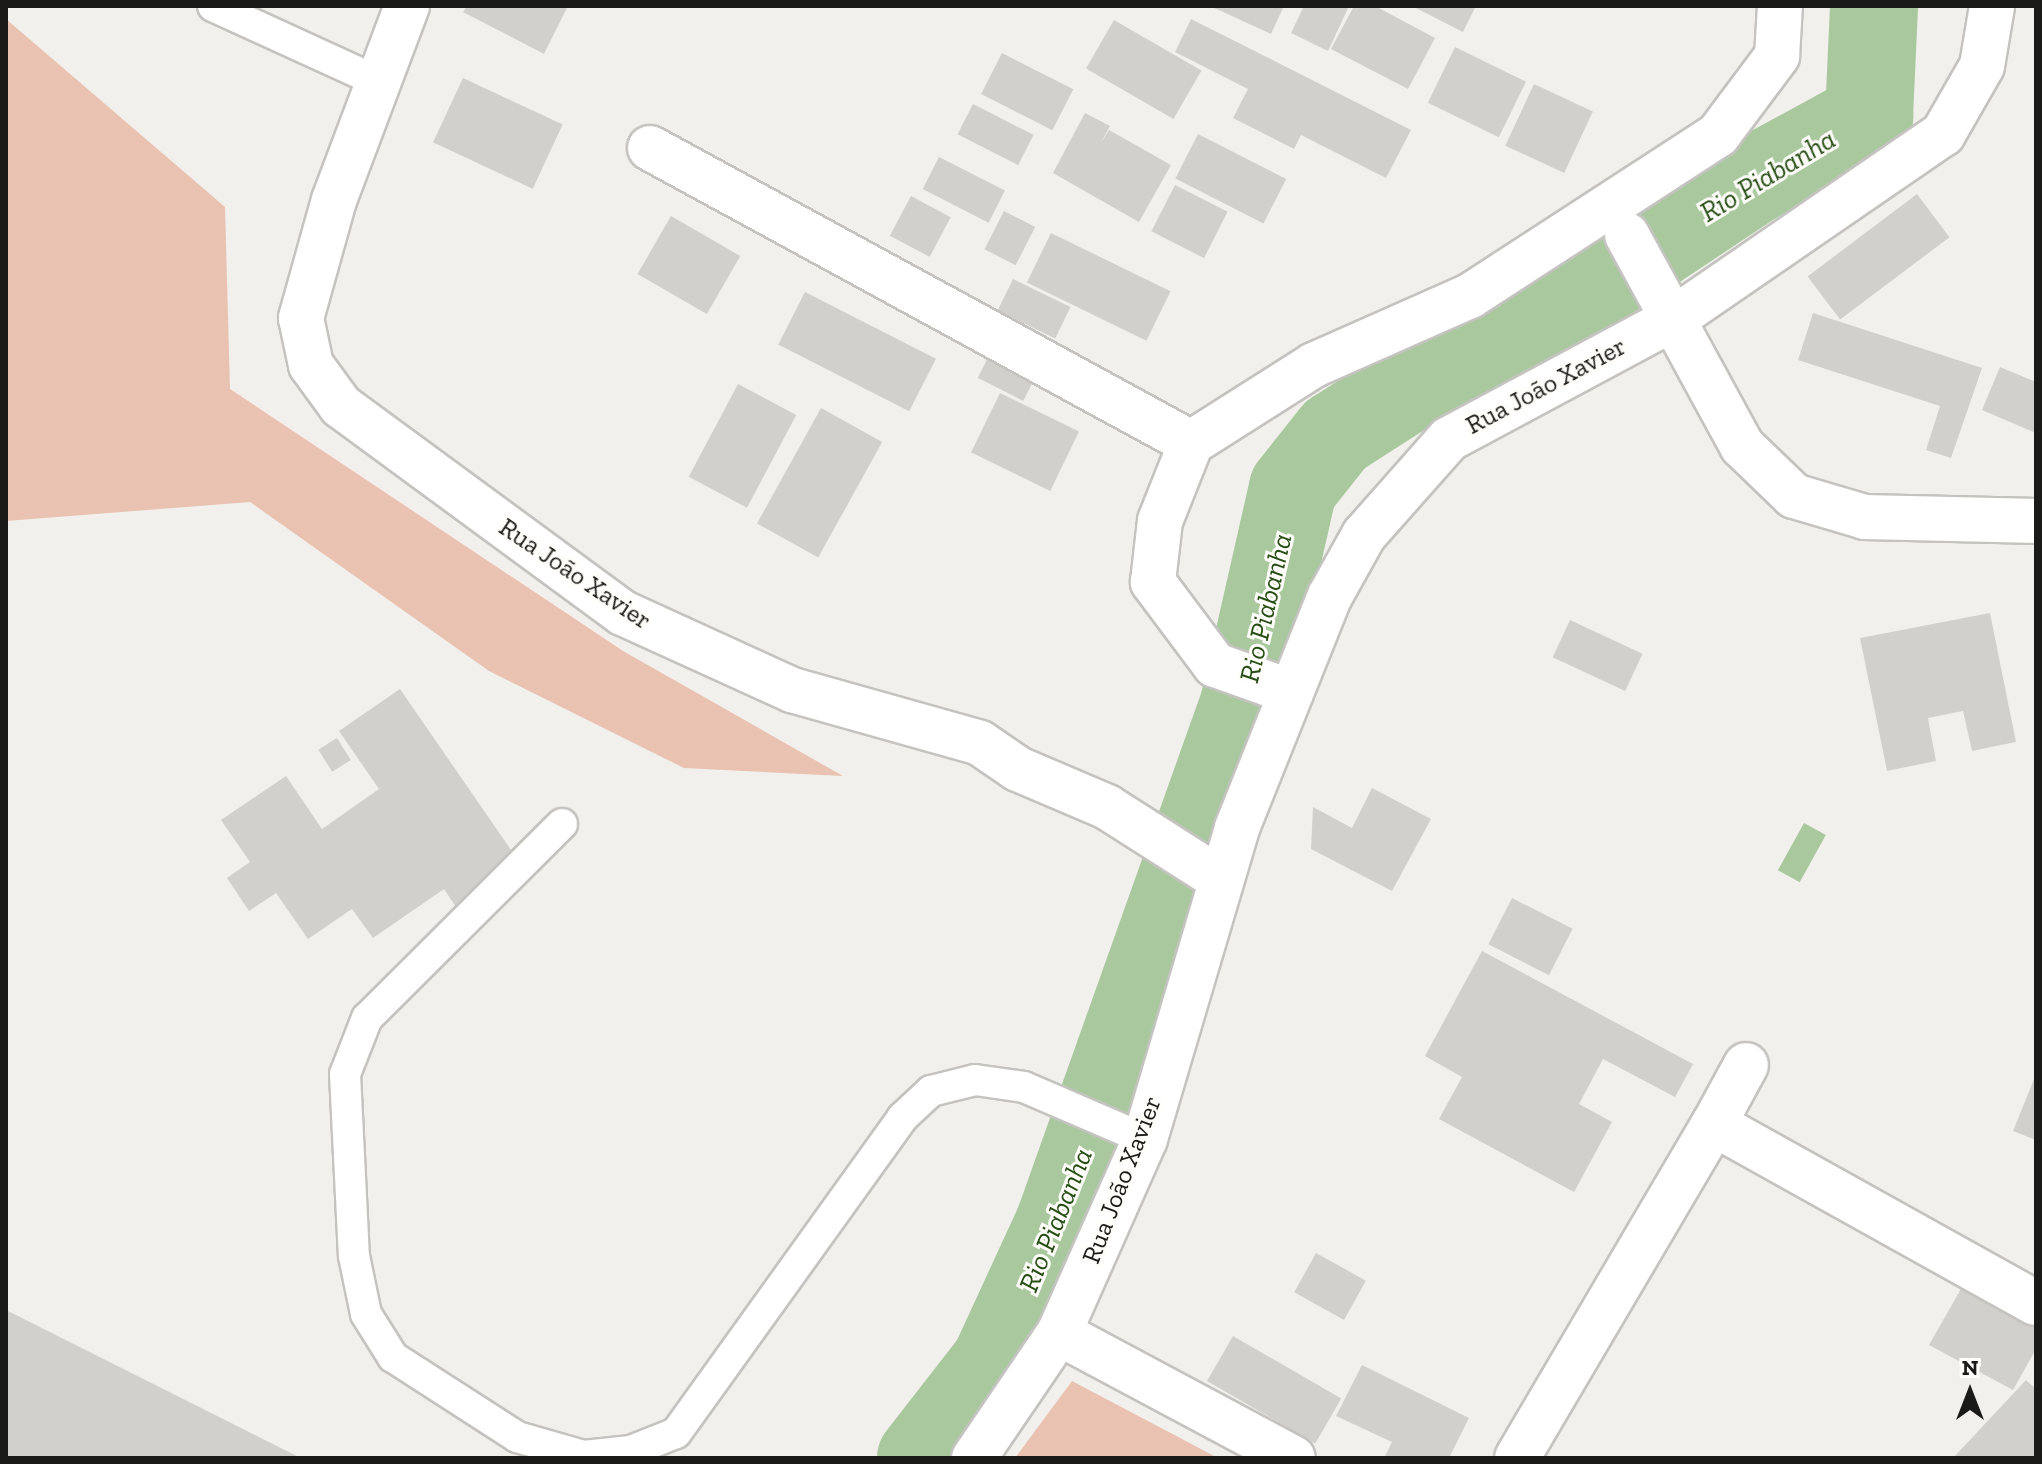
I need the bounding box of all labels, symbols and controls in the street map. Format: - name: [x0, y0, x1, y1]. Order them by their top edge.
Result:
- water label: Rio Piabanha: [1694, 123, 1842, 229]
- street label: Rua João Xavier: [1460, 331, 1632, 441]
- street label: Rua João Xavier: [493, 511, 657, 637]
- water label: Rio Piabanha: [1233, 530, 1299, 686]
- street label: Rua João Xavier: [1076, 1092, 1168, 1268]
- water label: Rio Piabanha: [1012, 1143, 1100, 1297]
- north arrow: [1930, 1352, 2010, 1432]
- text: N: [1962, 1354, 1978, 1381]

